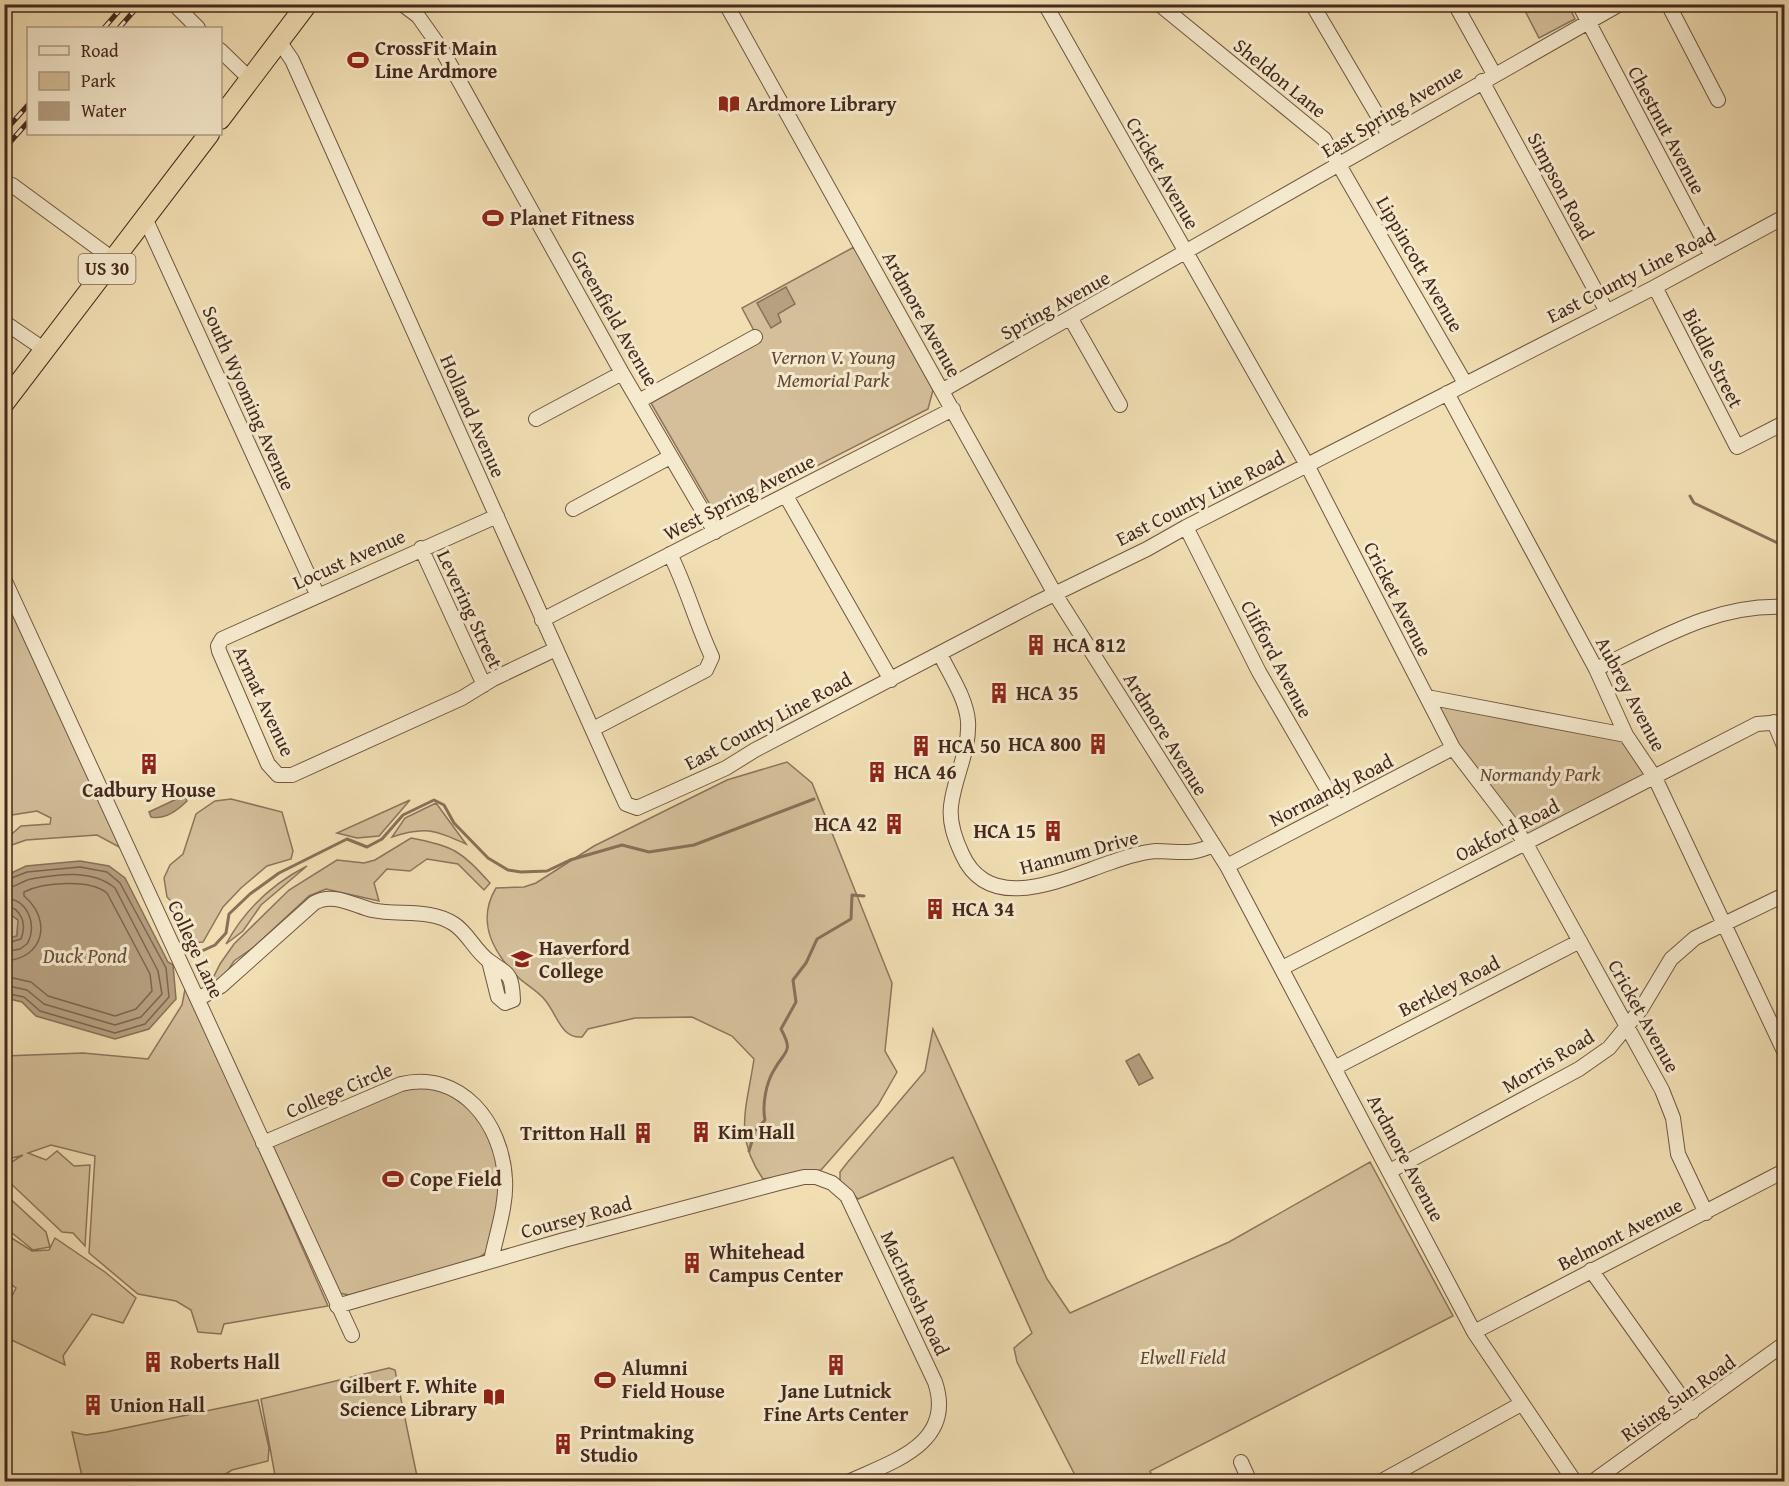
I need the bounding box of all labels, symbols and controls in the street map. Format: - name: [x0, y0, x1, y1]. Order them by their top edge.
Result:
- legend: [27, 27, 222, 135]
- street label: Sheldon Lane: [1228, 31, 1333, 124]
- place label: CrossFit Main Line Ardmore: [375, 33, 498, 85]
- text: Road: [81, 37, 119, 64]
- sports icon: CrossFit Main Line Ardmore: [346, 48, 370, 72]
- street label: East Spring Avenue: [1316, 57, 1468, 164]
- street label: Chestnut Avenue: [1621, 61, 1713, 199]
- text: Park: [81, 67, 117, 94]
- place label: Ardmore Library: [746, 89, 897, 118]
- library icon: Ardmore Library: [717, 92, 741, 116]
- text: Water: [81, 97, 127, 124]
- street label: Cricket Avenue: [1120, 111, 1207, 234]
- street label: Simpson Road: [1521, 127, 1602, 245]
- street label: Lippincott Avenue: [1370, 190, 1471, 337]
- place label: Planet Fitness: [510, 203, 635, 232]
- sports icon: Planet Fitness: [481, 206, 505, 230]
- street label: East County Line Road: [1541, 219, 1720, 330]
- street label: Greenfield Avenue: [565, 244, 666, 391]
- street label: Ardmore Avenue: [876, 245, 969, 382]
- road number: US 30: [78, 254, 136, 284]
- street label: Spring Avenue: [995, 262, 1115, 347]
- street label: South Wyoming Avenue: [196, 301, 303, 495]
- street label: Biddle Street: [1676, 303, 1751, 413]
- park label: Vernon V. Young Memorial Park: [770, 342, 896, 394]
- street label: Holland Avenue: [433, 350, 514, 482]
- street label: East County Line Road: [1110, 442, 1289, 553]
- street label: West Spring Avenue: [658, 446, 820, 547]
- street label: Locust Avenue: [288, 521, 410, 596]
- street label: Cricket Avenue: [1357, 536, 1440, 661]
- street label: Levering Street: [430, 545, 511, 673]
- street label: Clifford Avenue: [1234, 595, 1321, 723]
- place label: HCA 812: [1053, 630, 1126, 659]
- street label: Aubrey Avenue: [1589, 631, 1674, 756]
- building icon: HCA 812: [1024, 633, 1048, 657]
- street label: Armat Avenue: [226, 641, 303, 761]
- street label: East County Line Road: [679, 664, 857, 777]
- street label: Ardmore Avenue: [1117, 666, 1216, 801]
- place label: HCA 35: [1016, 678, 1079, 707]
- building icon: HCA 35: [987, 681, 1011, 705]
- place label: HCA 800: [1008, 729, 1081, 758]
- place label: HCA 50: [938, 731, 1001, 760]
- building icon: HCA 800: [1086, 732, 1110, 756]
- building icon: HCA 50: [909, 734, 933, 758]
- street label: Normandy Road: [1264, 746, 1398, 833]
- building icon: Cadbury House: [137, 752, 161, 776]
- place label: HCA 46: [894, 757, 957, 786]
- park label: Normandy Park: [1479, 759, 1601, 788]
- building icon: HCA 46: [865, 760, 889, 784]
- place label: Cadbury House: [82, 775, 216, 804]
- street label: Oakford Road: [1450, 791, 1564, 868]
- place label: HCA 42: [815, 809, 877, 838]
- building icon: HCA 42: [882, 812, 906, 836]
- place label: HCA 15: [974, 816, 1036, 845]
- building icon: HCA 15: [1041, 819, 1065, 843]
- street label: Hannum Drive: [1016, 822, 1141, 881]
- place label: HCA 34: [952, 894, 1015, 923]
- street label: College Lane: [161, 895, 232, 1003]
- building icon: HCA 34: [923, 897, 947, 921]
- place label: Haverford College: [539, 933, 630, 985]
- water label: Duck Pond: [42, 940, 127, 971]
- school or university icon: Haverford College: [510, 947, 534, 971]
- street label: Berkley Road: [1393, 947, 1505, 1024]
- street label: Cricket Avenue: [1601, 954, 1688, 1078]
- street label: Morris Road: [1496, 1021, 1600, 1099]
- street label: College Circle: [281, 1054, 397, 1125]
- street label: Ardmore Avenue: [1361, 1089, 1452, 1227]
- place label: Kim Hall: [718, 1117, 795, 1146]
- place label: Tritton Hall: [520, 1118, 626, 1147]
- building icon: Kim Hall: [689, 1120, 713, 1144]
- building icon: Tritton Hall: [631, 1121, 655, 1145]
- place label: Cope Field: [410, 1164, 502, 1193]
- sports icon: Cope Field: [381, 1167, 405, 1191]
- street label: Coursey Road: [517, 1188, 635, 1245]
- street label: Belmont Avenue: [1552, 1190, 1687, 1278]
- street label: MacIntosh Road: [874, 1226, 957, 1360]
- place label: Whitehead Campus Center: [709, 1237, 843, 1289]
- building icon: Whitehead Campus Center: [680, 1251, 704, 1275]
- park label: Elwell Field: [1139, 1342, 1226, 1371]
- place label: Roberts Hall: [170, 1347, 280, 1376]
- street label: Rising Sun Road: [1614, 1347, 1741, 1448]
- building icon: Roberts Hall: [141, 1350, 165, 1374]
- place label: Alumni Field House: [622, 1353, 725, 1405]
- building icon: Jane Lutnick Fine Arts Center: [824, 1353, 848, 1377]
- sports icon: Alumni Field House: [593, 1368, 617, 1392]
- place label: Gilbert F. White Science Library: [340, 1371, 478, 1423]
- place label: Jane Lutnick Fine Arts Center: [764, 1376, 908, 1428]
- library icon: Gilbert F. White Science Library: [482, 1385, 506, 1409]
- place label: Union Hall: [110, 1390, 205, 1419]
- building icon: Union Hall: [81, 1393, 105, 1417]
- place label: Printmaking Studio: [580, 1417, 694, 1469]
- building icon: Printmaking Studio: [551, 1432, 575, 1456]

